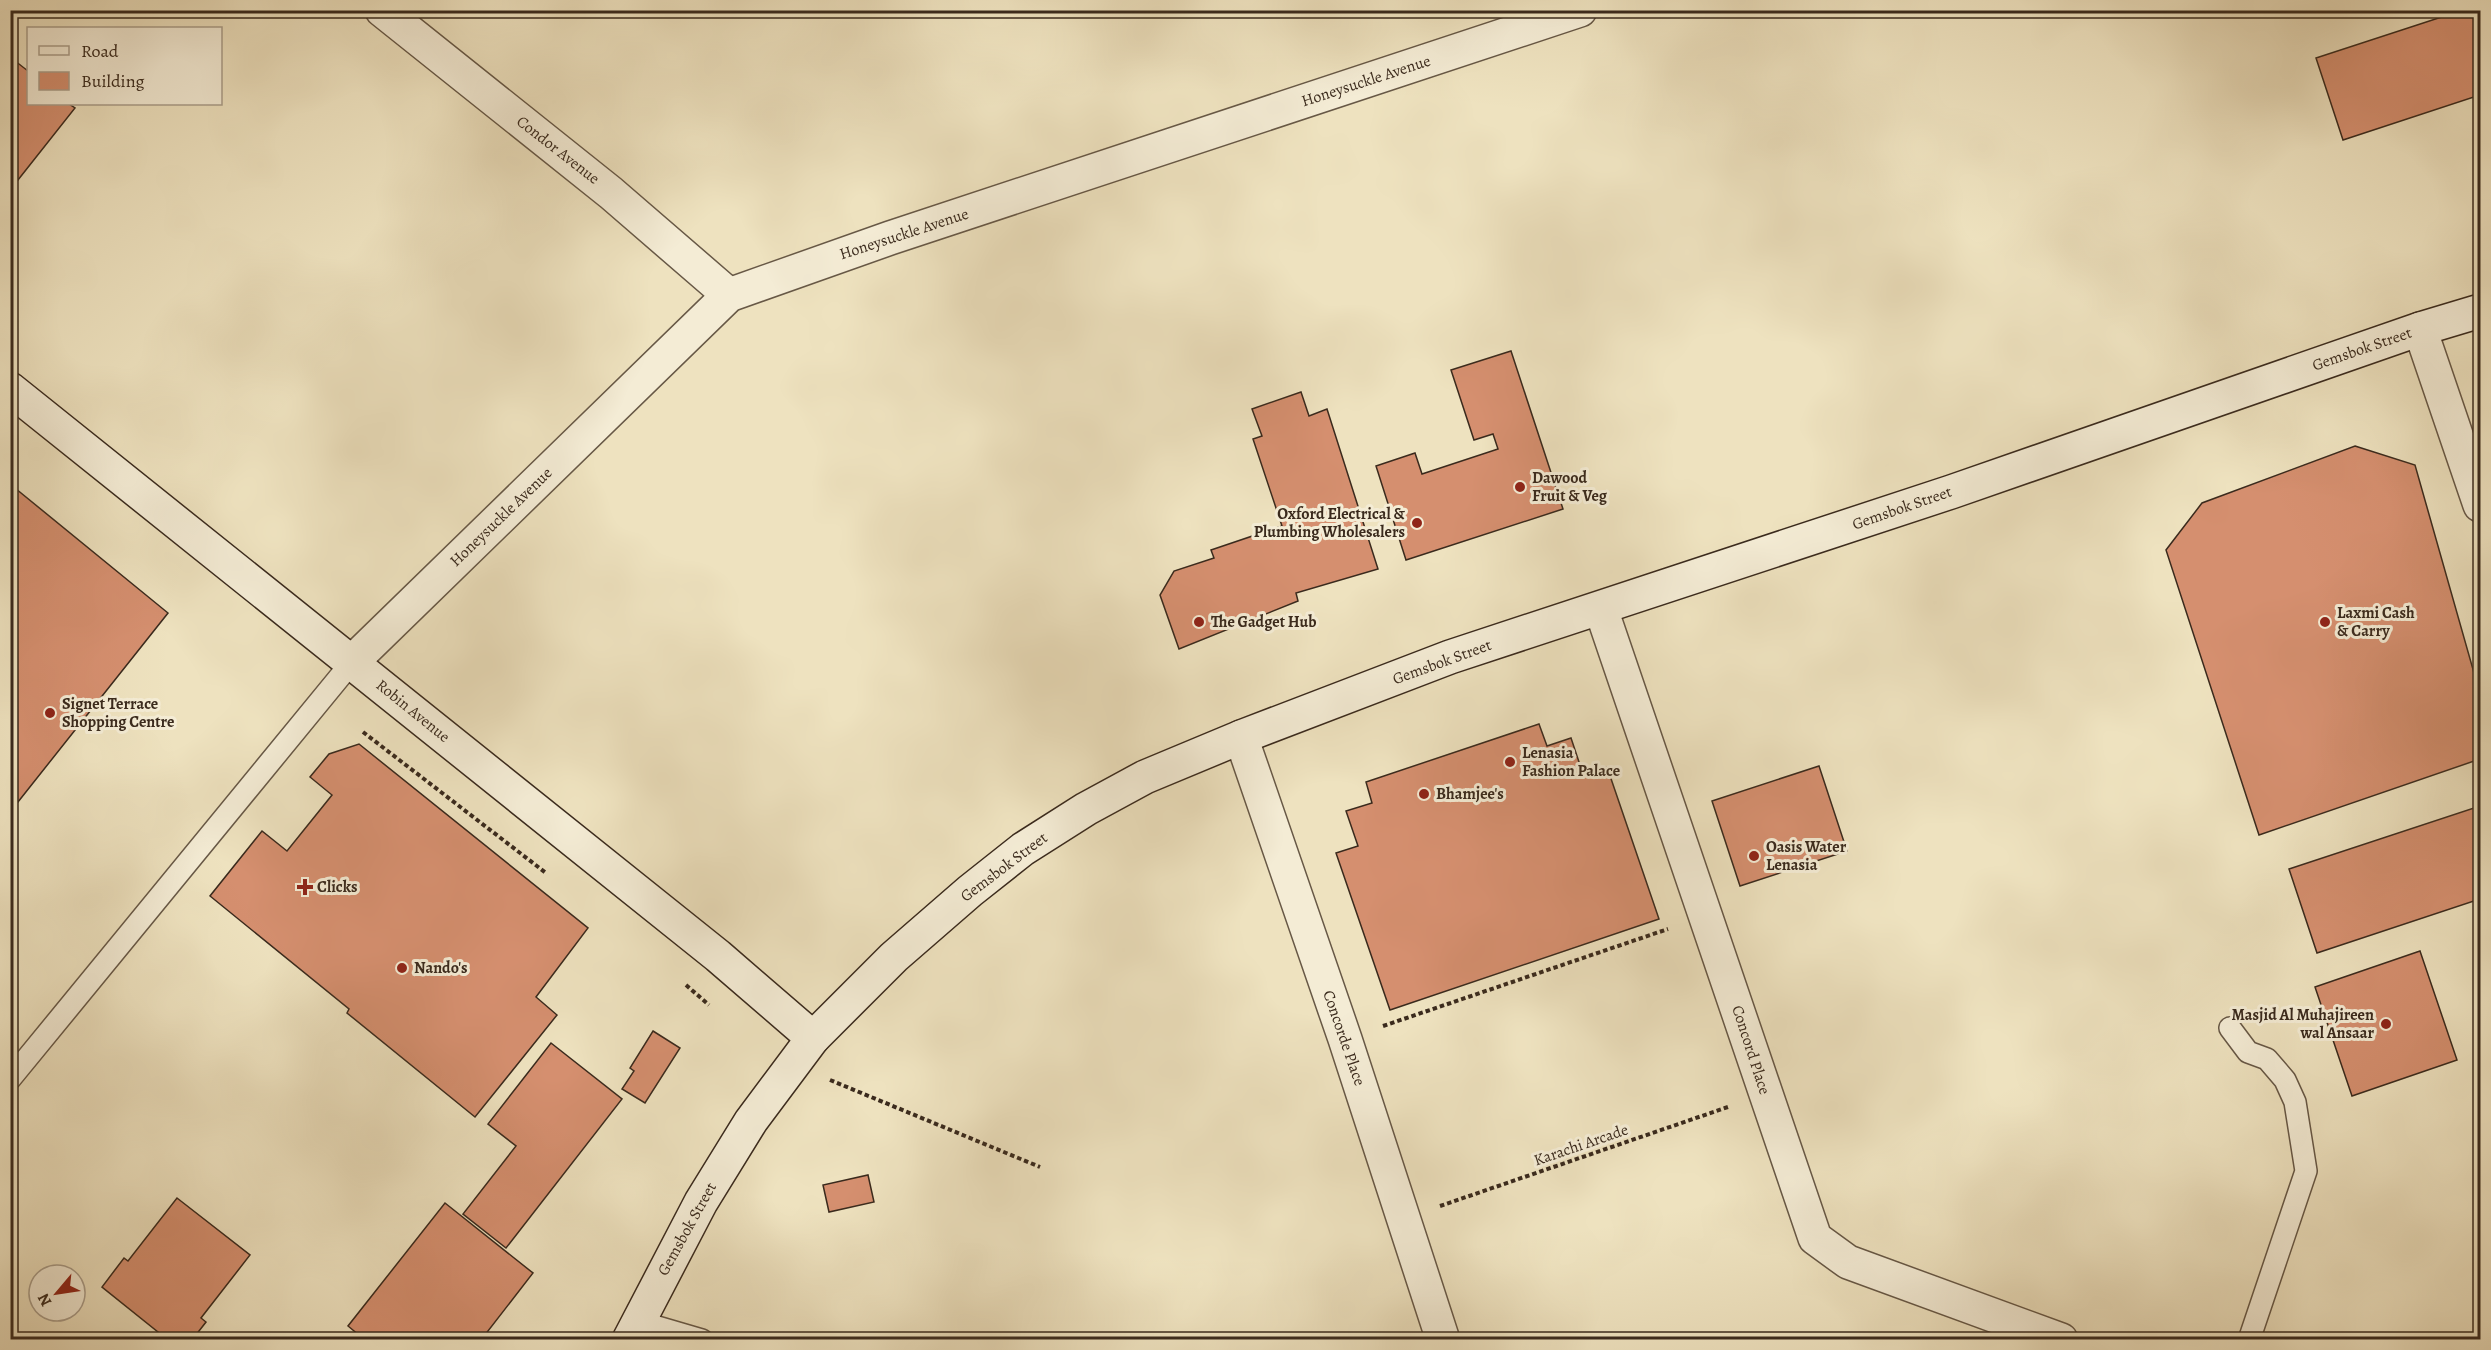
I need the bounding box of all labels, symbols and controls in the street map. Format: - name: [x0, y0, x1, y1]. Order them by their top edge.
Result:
- legend: [27, 27, 222, 105]
- text: Road: [81, 39, 119, 63]
- street label: Honeysuckle Avenue: [1299, 50, 1433, 112]
- text: Building: [81, 69, 145, 93]
- street label: Condor Avenue: [512, 111, 604, 189]
- street label: Honeysuckle Avenue: [837, 203, 971, 265]
- street label: Gemsbok Street: [2309, 322, 2415, 376]
- street label: Honeysuckle Avenue: [445, 462, 557, 572]
- place label: Dawood Fruit & Veg: [1532, 467, 1608, 507]
- marker: Dawood Fruit & Veg: [1513, 480, 1527, 494]
- street label: Gemsbok Street: [1849, 481, 1955, 535]
- place label: Oxford Electrical & Plumbing Wholesalers: [1254, 503, 1405, 543]
- marker: Oxford Electrical & Plumbing Wholesalers: [1410, 516, 1424, 530]
- place label: Laxmi Cash & Carry: [2337, 602, 2415, 642]
- place label: The Gadget Hub: [1211, 611, 1317, 633]
- marker: The Gadget Hub: [1192, 615, 1206, 629]
- marker: Laxmi Cash & Carry: [2318, 615, 2332, 629]
- street label: Gemsbok Street: [1389, 634, 1495, 690]
- street label: Robin Avenue: [371, 674, 455, 748]
- place label: Signet Terrace Shopping Centre: [62, 693, 174, 733]
- marker: Signet Terrace Shopping Centre: [43, 706, 57, 720]
- place label: Lenasia Fashion Palace: [1522, 742, 1620, 782]
- marker: Lenasia Fashion Palace: [1503, 755, 1517, 769]
- place label: Bhamjee's: [1436, 783, 1504, 805]
- marker: Bhamjee's: [1417, 787, 1431, 801]
- street label: Gemsbok Street: [956, 827, 1052, 907]
- place label: Oasis Water Lenasia: [1766, 836, 1847, 876]
- marker: Oasis Water Lenasia: [1747, 849, 1761, 863]
- place label: Clicks: [317, 876, 357, 898]
- marker: Clicks: [298, 880, 312, 894]
- place label: Nando's: [414, 957, 468, 979]
- marker: Nando's: [395, 961, 409, 975]
- street label: Concorde Place: [1317, 987, 1371, 1089]
- street label: Concord Place: [1726, 1003, 1776, 1097]
- place label: Masjid Al Muhajireen wal Ansaar: [2232, 1004, 2374, 1044]
- marker: Masjid Al Muhajireen wal Ansaar: [2379, 1017, 2393, 1031]
- street label: Karachi Arcade: [1531, 1119, 1631, 1171]
- street label: Gemsbok Street: [652, 1178, 722, 1280]
- north arrow: [27, 1263, 87, 1323]
- text: N: [32, 1289, 57, 1310]

